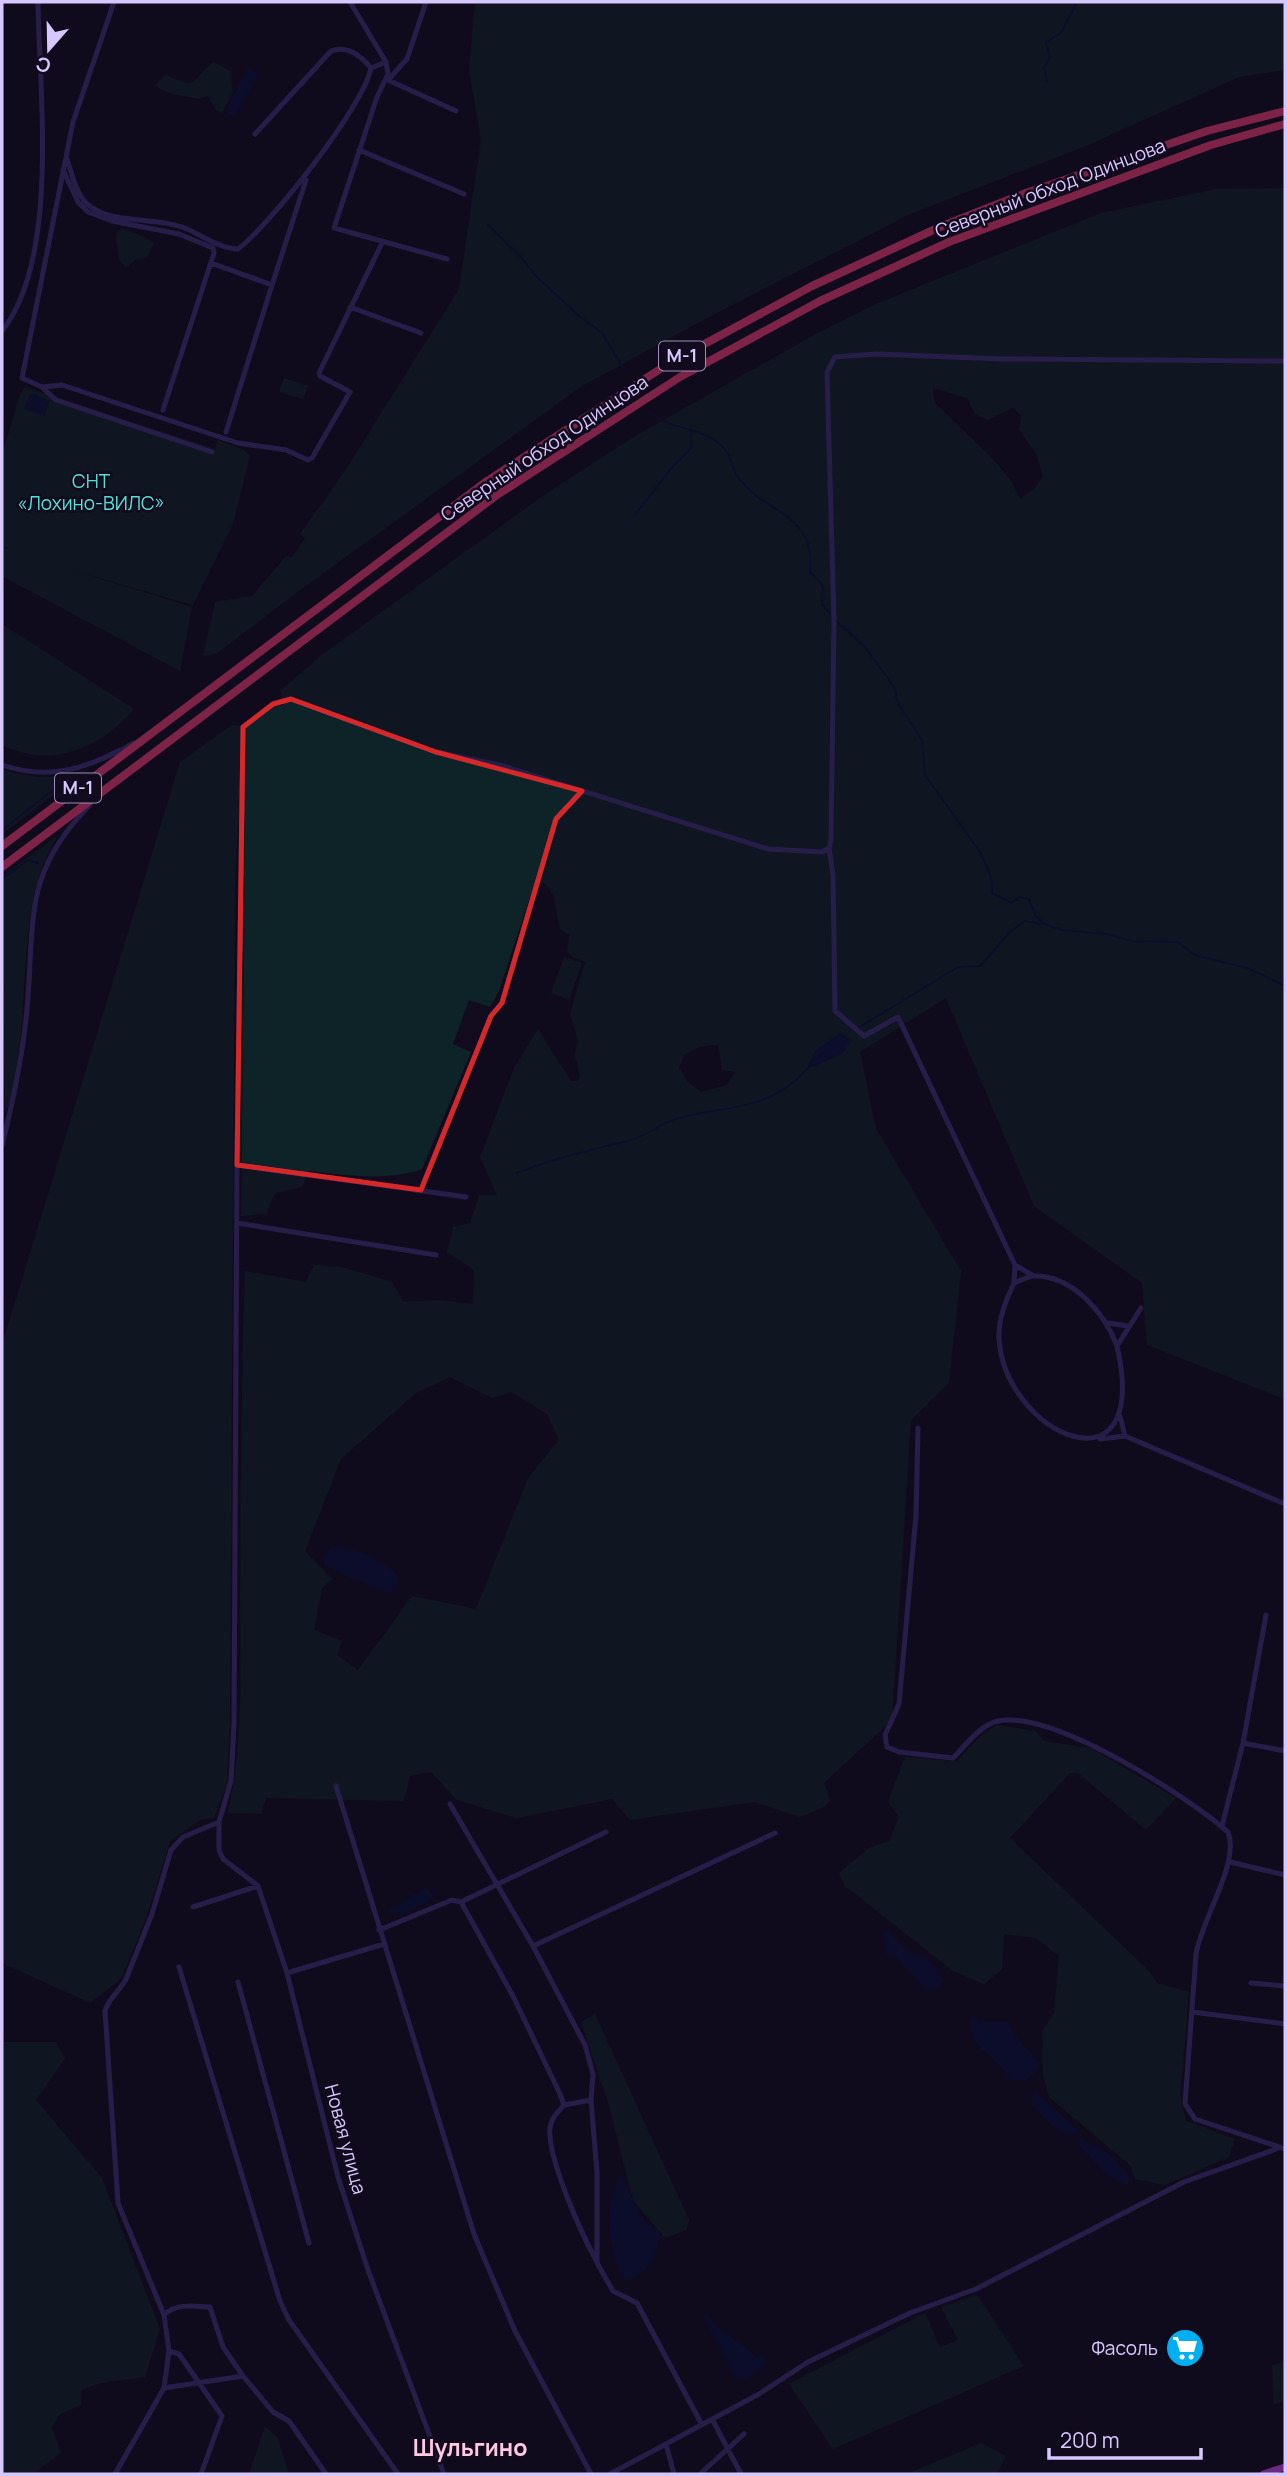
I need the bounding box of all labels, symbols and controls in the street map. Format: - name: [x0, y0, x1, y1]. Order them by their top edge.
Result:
- north arrow: [14, 14, 84, 84]
- text: С: [32, 50, 54, 80]
- street label: Северный обход Одинцова: [931, 132, 1169, 244]
- road number: М-1: [659, 342, 705, 370]
- street label: Северный обход Одинцова: [435, 369, 653, 527]
- park label: СНТ «Лохино-ВИЛС»: [17, 468, 165, 516]
- road number: М-1: [55, 774, 101, 802]
- street label: Новая улица: [319, 2081, 373, 2197]
- supermarket icon: Фасоль: [1164, 2327, 1206, 2369]
- place label: Фасоль: [1091, 2335, 1158, 2361]
- scale bar: [1049, 2416, 1201, 2460]
- text: 200 m: [1060, 2426, 1120, 2454]
- district label: Шульгино: [413, 2431, 527, 2463]

